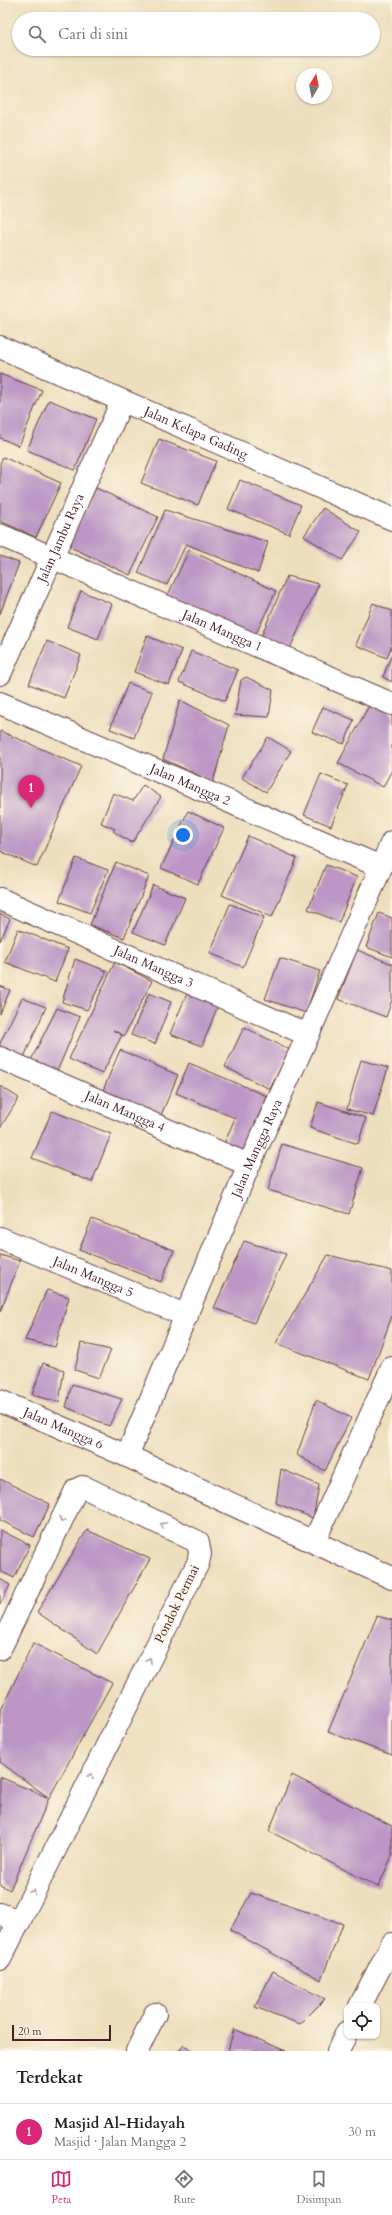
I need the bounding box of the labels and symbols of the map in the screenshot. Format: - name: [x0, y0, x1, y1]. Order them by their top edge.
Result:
- north arrow: [296, 68, 332, 104]
- street label: Jalan Kelapa Gading: [139, 402, 251, 464]
- street label: Jalan Jambu Raya: [32, 490, 89, 587]
- street label: Jalan Mangga 1: [178, 605, 265, 656]
- street label: Jalan Mangga 2: [145, 759, 233, 810]
- pin: 1: [18, 775, 44, 808]
- your location: [173, 825, 193, 845]
- street label: Jalan Mangga 3: [109, 941, 196, 992]
- street label: Jalan Mangga 4: [80, 1086, 168, 1137]
- street label: Jalan Mangga Raya: [227, 1096, 287, 1202]
- street label: Jalan Mangga 5: [48, 1251, 136, 1302]
- street label: Jalan Mangga 6: [19, 1402, 106, 1454]
- one-way arrow: [59, 1516, 67, 1524]
- one-way arrow: [160, 1522, 167, 1530]
- street label: Pondok Permai: [150, 1562, 204, 1646]
- one-way arrow: [144, 1656, 152, 1664]
- one-way arrow: [86, 1773, 94, 1780]
- one-way arrow: [28, 1889, 36, 1896]
- scale bar: [12, 2023, 111, 2042]

